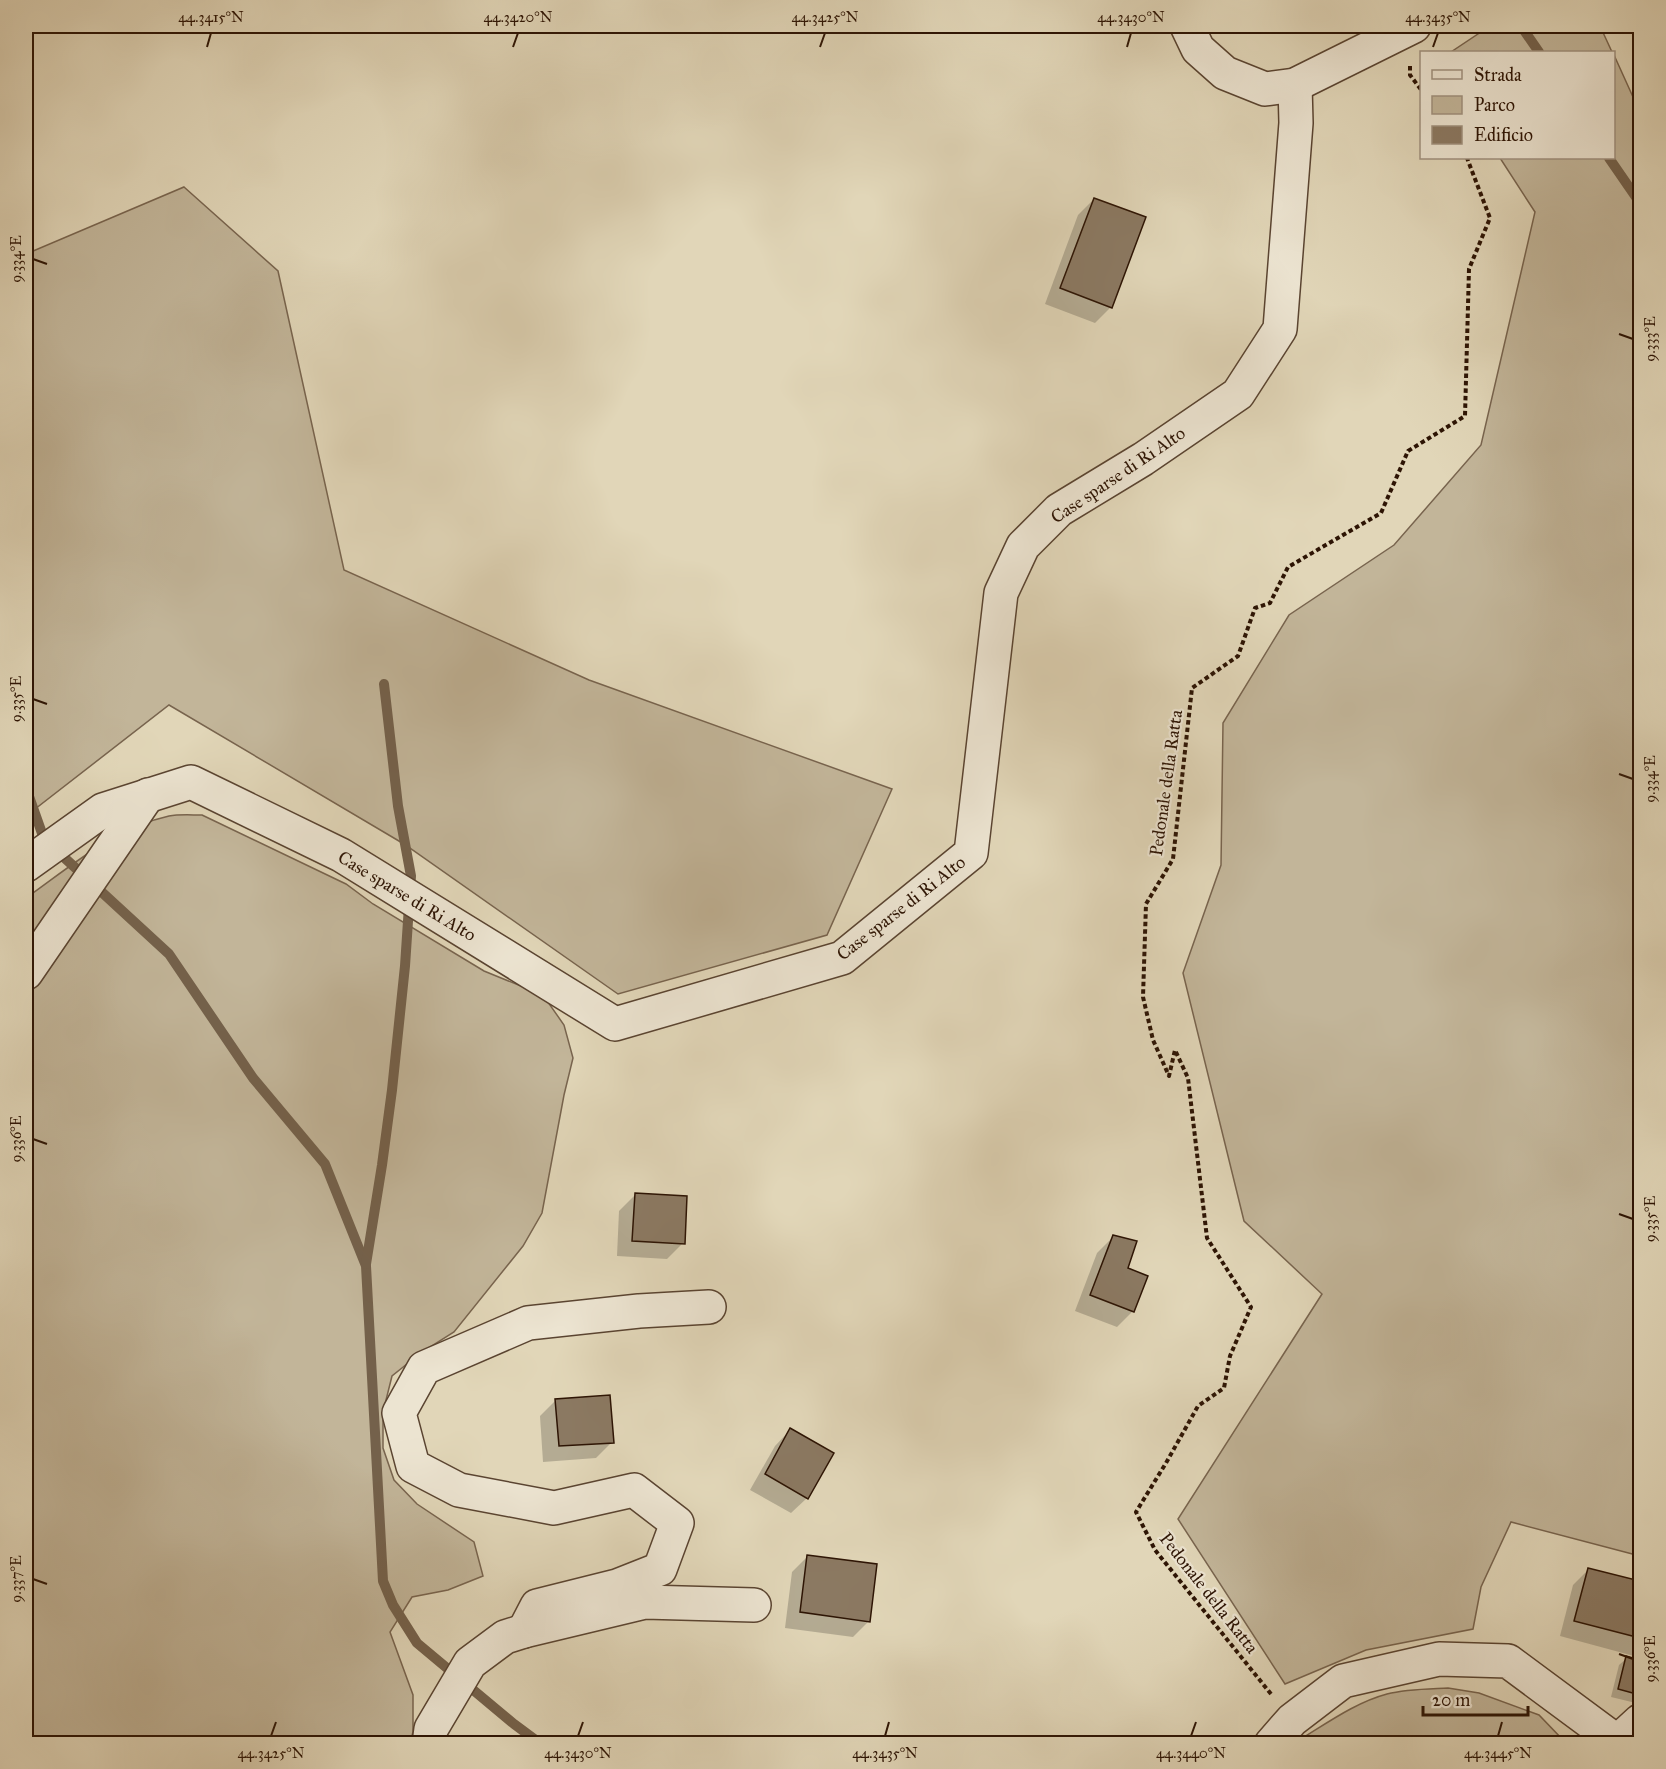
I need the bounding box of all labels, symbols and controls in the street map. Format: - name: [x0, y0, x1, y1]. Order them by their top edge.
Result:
- text: 44.3415°N: [178, 8, 244, 26]
- text: 44.3420°N: [484, 8, 553, 26]
- text: 44.3425°N: [792, 8, 859, 26]
- text: 44.3430°N: [1097, 8, 1165, 26]
- text: 44.3435°N: [1405, 8, 1471, 26]
- legend: [1420, 51, 1615, 159]
- text: Strada: [1474, 64, 1522, 86]
- text: Parco: [1474, 94, 1515, 116]
- text: Edificio: [1474, 124, 1533, 146]
- text: 9.334°E: [7, 235, 25, 283]
- text: 9.333°E: [1641, 316, 1659, 362]
- street label: Case sparse di Ri Alto: [1047, 422, 1189, 528]
- text: 9.335°E: [7, 676, 25, 722]
- street label: Pedonale della Ratta: [1145, 708, 1187, 858]
- text: 9.334°E: [1641, 755, 1659, 803]
- street label: Case sparse di Ri Alto: [334, 846, 480, 946]
- street label: Case sparse di Ri Alto: [832, 851, 970, 965]
- text: 9.336°E: [7, 1115, 25, 1163]
- text: 9.335°E: [1641, 1196, 1659, 1242]
- street label: Pedonale della Ratta: [1155, 1528, 1263, 1658]
- text: 9.337°E: [7, 1555, 25, 1603]
- text: 9.336°E: [1641, 1635, 1659, 1683]
- scale bar: [1423, 1679, 1528, 1717]
- text: 20 m: [1432, 1689, 1470, 1711]
- text: 44.3425°N: [238, 1744, 305, 1762]
- text: 44.3430°N: [544, 1744, 612, 1762]
- text: 44.3435°N: [852, 1744, 918, 1762]
- text: 44.3440°N: [1156, 1744, 1226, 1762]
- text: 44.3445°N: [1464, 1744, 1532, 1762]

